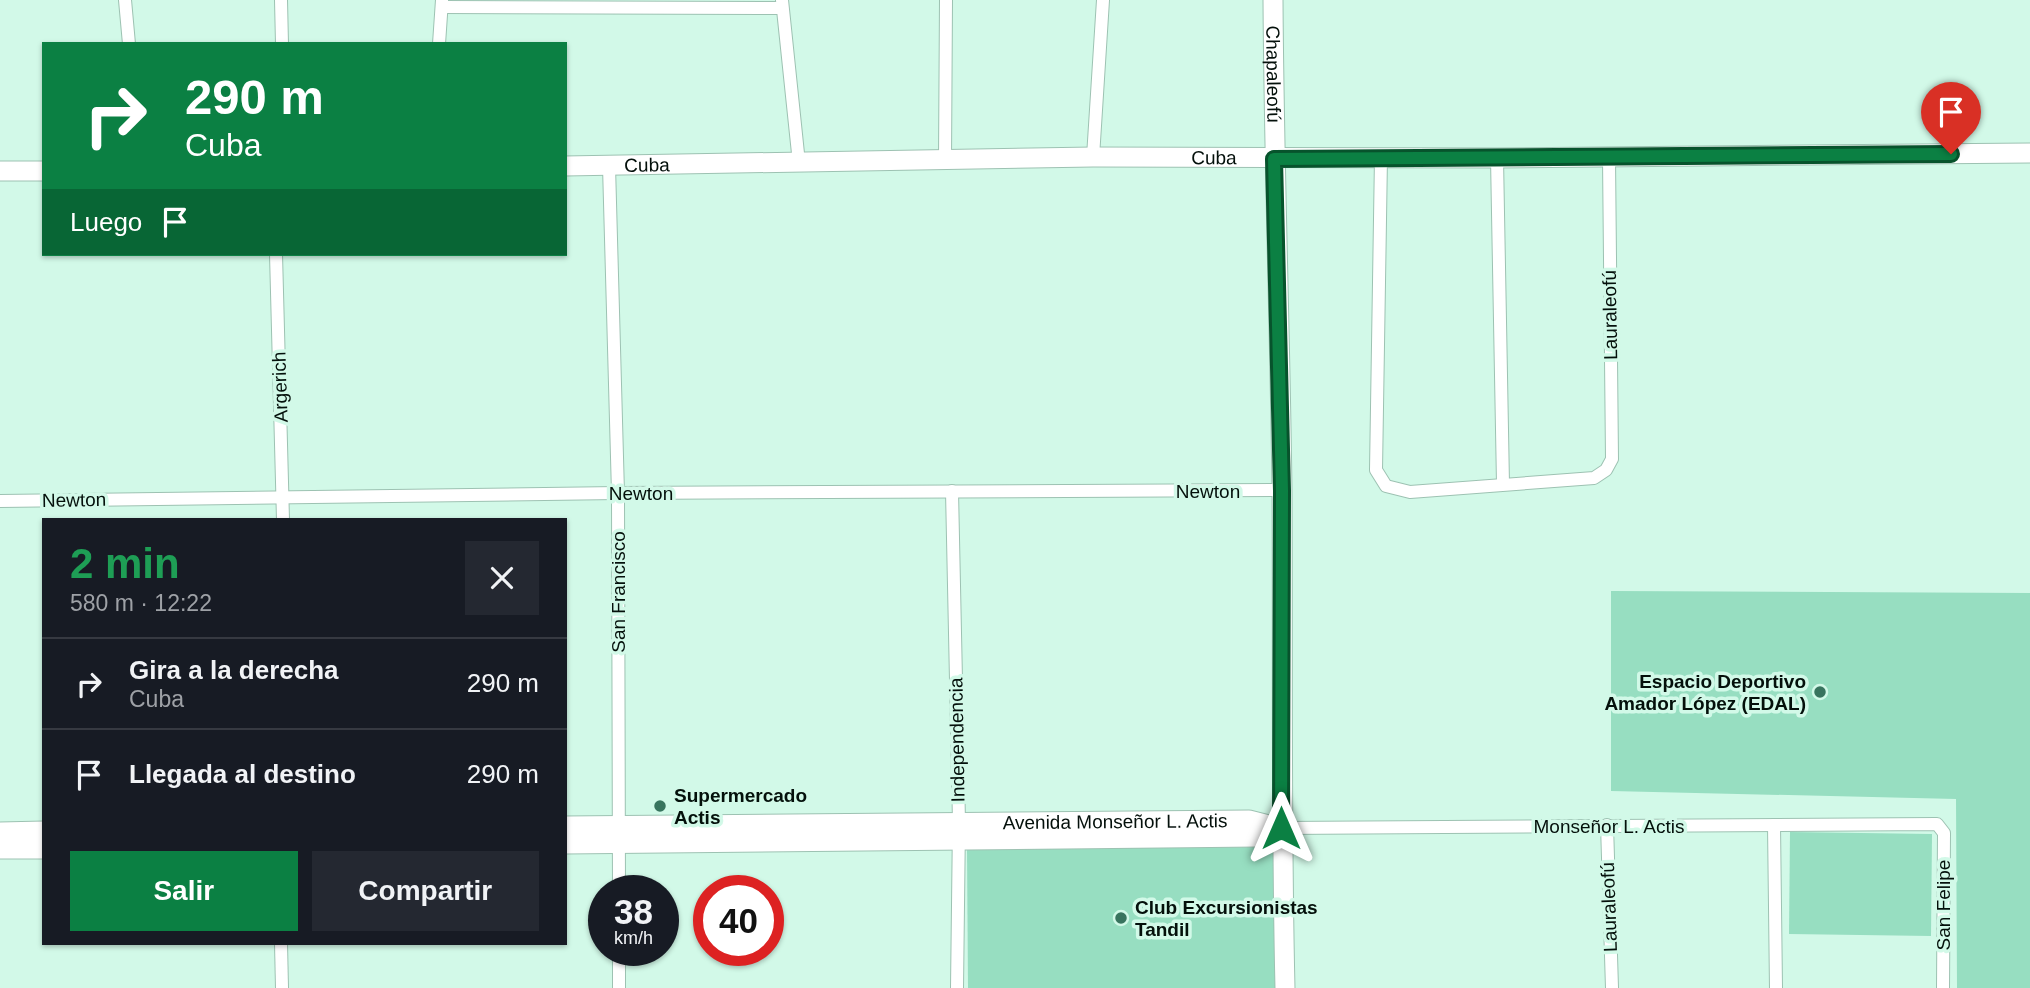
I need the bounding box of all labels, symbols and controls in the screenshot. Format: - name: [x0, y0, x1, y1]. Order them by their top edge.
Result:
- street label: Chapaleofú: [1263, 25, 1285, 123]
- icon: right: [70, 70, 161, 161]
- text: 290 m: [185, 70, 324, 124]
- pin: [1921, 82, 1981, 154]
- icon: arrive: [1932, 93, 1970, 131]
- text: Cuba: [185, 127, 262, 163]
- street label: Cuba: [1191, 147, 1237, 168]
- street label: Cuba: [624, 154, 670, 175]
- icon: arrive: [156, 203, 194, 241]
- text: Luego: [70, 207, 142, 237]
- street label: Lauraleofú: [1599, 270, 1621, 360]
- street label: Argerich: [268, 351, 292, 423]
- street label: Newton: [1176, 481, 1240, 502]
- street label: Newton: [609, 483, 673, 504]
- street label: Newton: [42, 489, 106, 511]
- street label: San Francisco: [608, 531, 629, 653]
- text: 2 min: [70, 540, 180, 587]
- button: close: [465, 541, 539, 615]
- text: 580 m · 12:22: [70, 590, 212, 616]
- text: Gira a la derecha: [129, 655, 339, 685]
- icon: right: [70, 665, 108, 703]
- text: 290 m: [467, 668, 539, 698]
- place label: Espacio Deportivo Amador López (EDAL): [1604, 671, 1806, 714]
- street label: Independencia: [945, 677, 969, 803]
- marker: Espacio Deportivo Amador López (EDAL): [1812, 684, 1828, 700]
- text: Cuba: [129, 686, 184, 712]
- icon: arrive: [70, 756, 108, 794]
- text: Llegada al destino: [129, 759, 356, 789]
- text: 290 m: [467, 759, 539, 789]
- place label: Supermercado Actis: [674, 785, 807, 828]
- position arrow: [1244, 791, 1318, 865]
- marker: Supermercado Actis: [652, 798, 668, 814]
- street label: Avenida Monseñor L. Actis: [1002, 810, 1227, 833]
- street label: Monseñor L. Actis: [1533, 816, 1685, 837]
- button: Salir: [70, 851, 298, 931]
- button: Compartir: [312, 851, 539, 931]
- street label: San Felipe: [1933, 860, 1954, 950]
- street label: Lauraleofú: [1597, 862, 1621, 952]
- speed limit sign: 40: [693, 875, 784, 966]
- text: 38: [614, 892, 653, 931]
- place label: Club Excursionistas Tandil: [1135, 897, 1318, 940]
- marker: Club Excursionistas Tandil: [1113, 910, 1129, 926]
- text: km/h: [614, 928, 653, 948]

